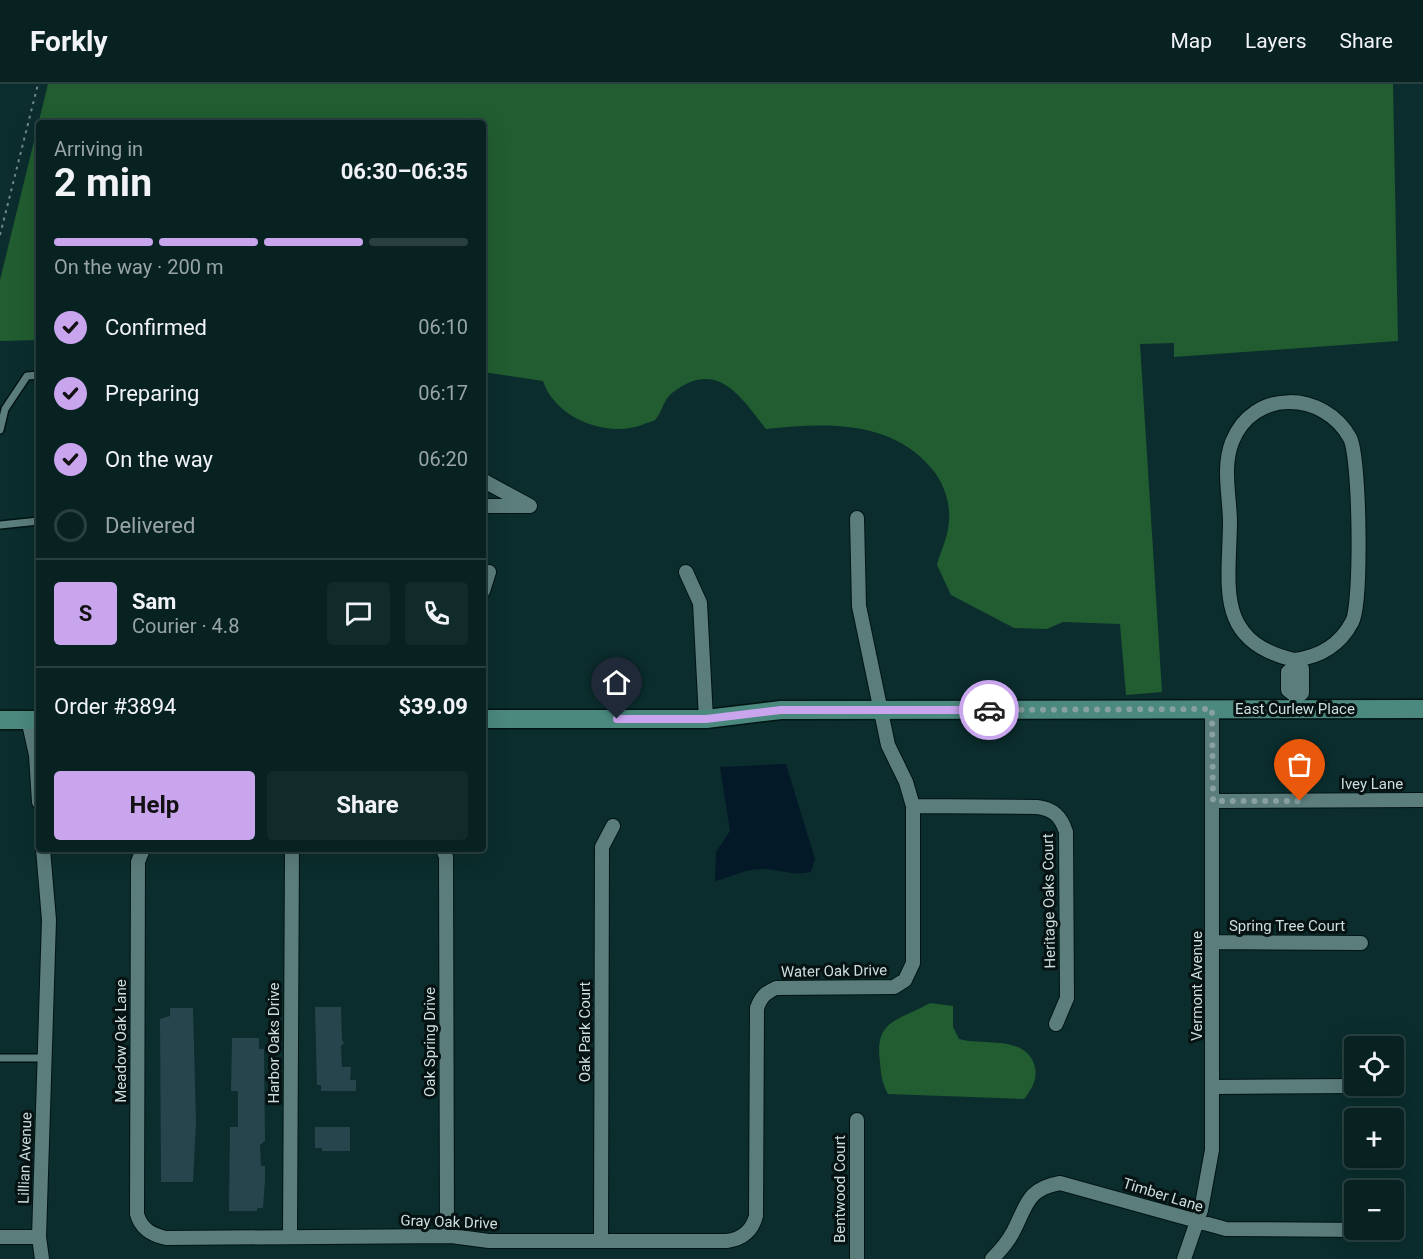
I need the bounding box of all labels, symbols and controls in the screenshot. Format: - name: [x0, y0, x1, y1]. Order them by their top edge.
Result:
- text: Forkly: [30, 25, 108, 58]
- text: Map: [1170, 29, 1212, 53]
- text: Layers: [1245, 29, 1306, 53]
- text: Share: [1339, 29, 1393, 53]
- text: Arriving in: [54, 137, 143, 161]
- text: 06:30–06:35: [341, 159, 468, 184]
- text: 2 min: [54, 160, 152, 206]
- text: On the way · 200 m: [54, 255, 223, 279]
- icon: check: [54, 311, 87, 344]
- text: Confirmed: [105, 315, 207, 340]
- text: 06:10: [418, 315, 468, 339]
- icon: check: [54, 377, 87, 410]
- text: Preparing: [105, 381, 199, 406]
- text: 06:17: [418, 381, 468, 405]
- icon: check: [54, 443, 87, 476]
- text: On the way: [105, 447, 213, 472]
- text: 06:20: [418, 447, 468, 471]
- text: Delivered: [105, 513, 195, 538]
- button: chat: [327, 582, 390, 645]
- button: phone: [405, 582, 468, 645]
- text: Sam: [132, 589, 176, 614]
- text: S: [79, 601, 92, 626]
- text: Courier · 4.8: [132, 614, 239, 638]
- pin: [591, 657, 642, 719]
- icon: home: [600, 666, 633, 699]
- courier: [959, 680, 1019, 740]
- text: Order #3894: [54, 694, 176, 719]
- text: $39.09: [399, 694, 468, 719]
- icon: car: [973, 694, 1006, 727]
- street label: East Curlew Place: [1235, 700, 1355, 718]
- pin: [1274, 739, 1325, 801]
- icon: bag: [1283, 748, 1316, 781]
- button: Help: [54, 771, 255, 840]
- button: Share: [267, 771, 468, 840]
- street label: Ivey Lane: [1341, 775, 1403, 793]
- street label: Heritage Oaks Court: [1039, 833, 1059, 969]
- street label: Spring Tree Court: [1229, 917, 1345, 935]
- street label: Vermont Avenue: [1188, 931, 1206, 1041]
- street label: Water Oak Drive: [781, 961, 887, 981]
- street label: Meadow Oak Lane: [112, 979, 130, 1103]
- street label: Harbor Oaks Drive: [265, 982, 283, 1103]
- street label: Oak Park Court: [576, 982, 594, 1082]
- street label: Oak Spring Drive: [421, 987, 439, 1097]
- map controls: [1344, 1036, 1404, 1240]
- button: locate: [1344, 1036, 1404, 1096]
- button: +: [1344, 1108, 1404, 1168]
- street label: Lillian Avenue: [14, 1112, 36, 1204]
- street label: Bentwood Court: [831, 1135, 849, 1243]
- street label: Timber Lane: [1120, 1174, 1206, 1216]
- button: −: [1344, 1180, 1404, 1240]
- street label: Gray Oak Drive: [400, 1211, 498, 1233]

